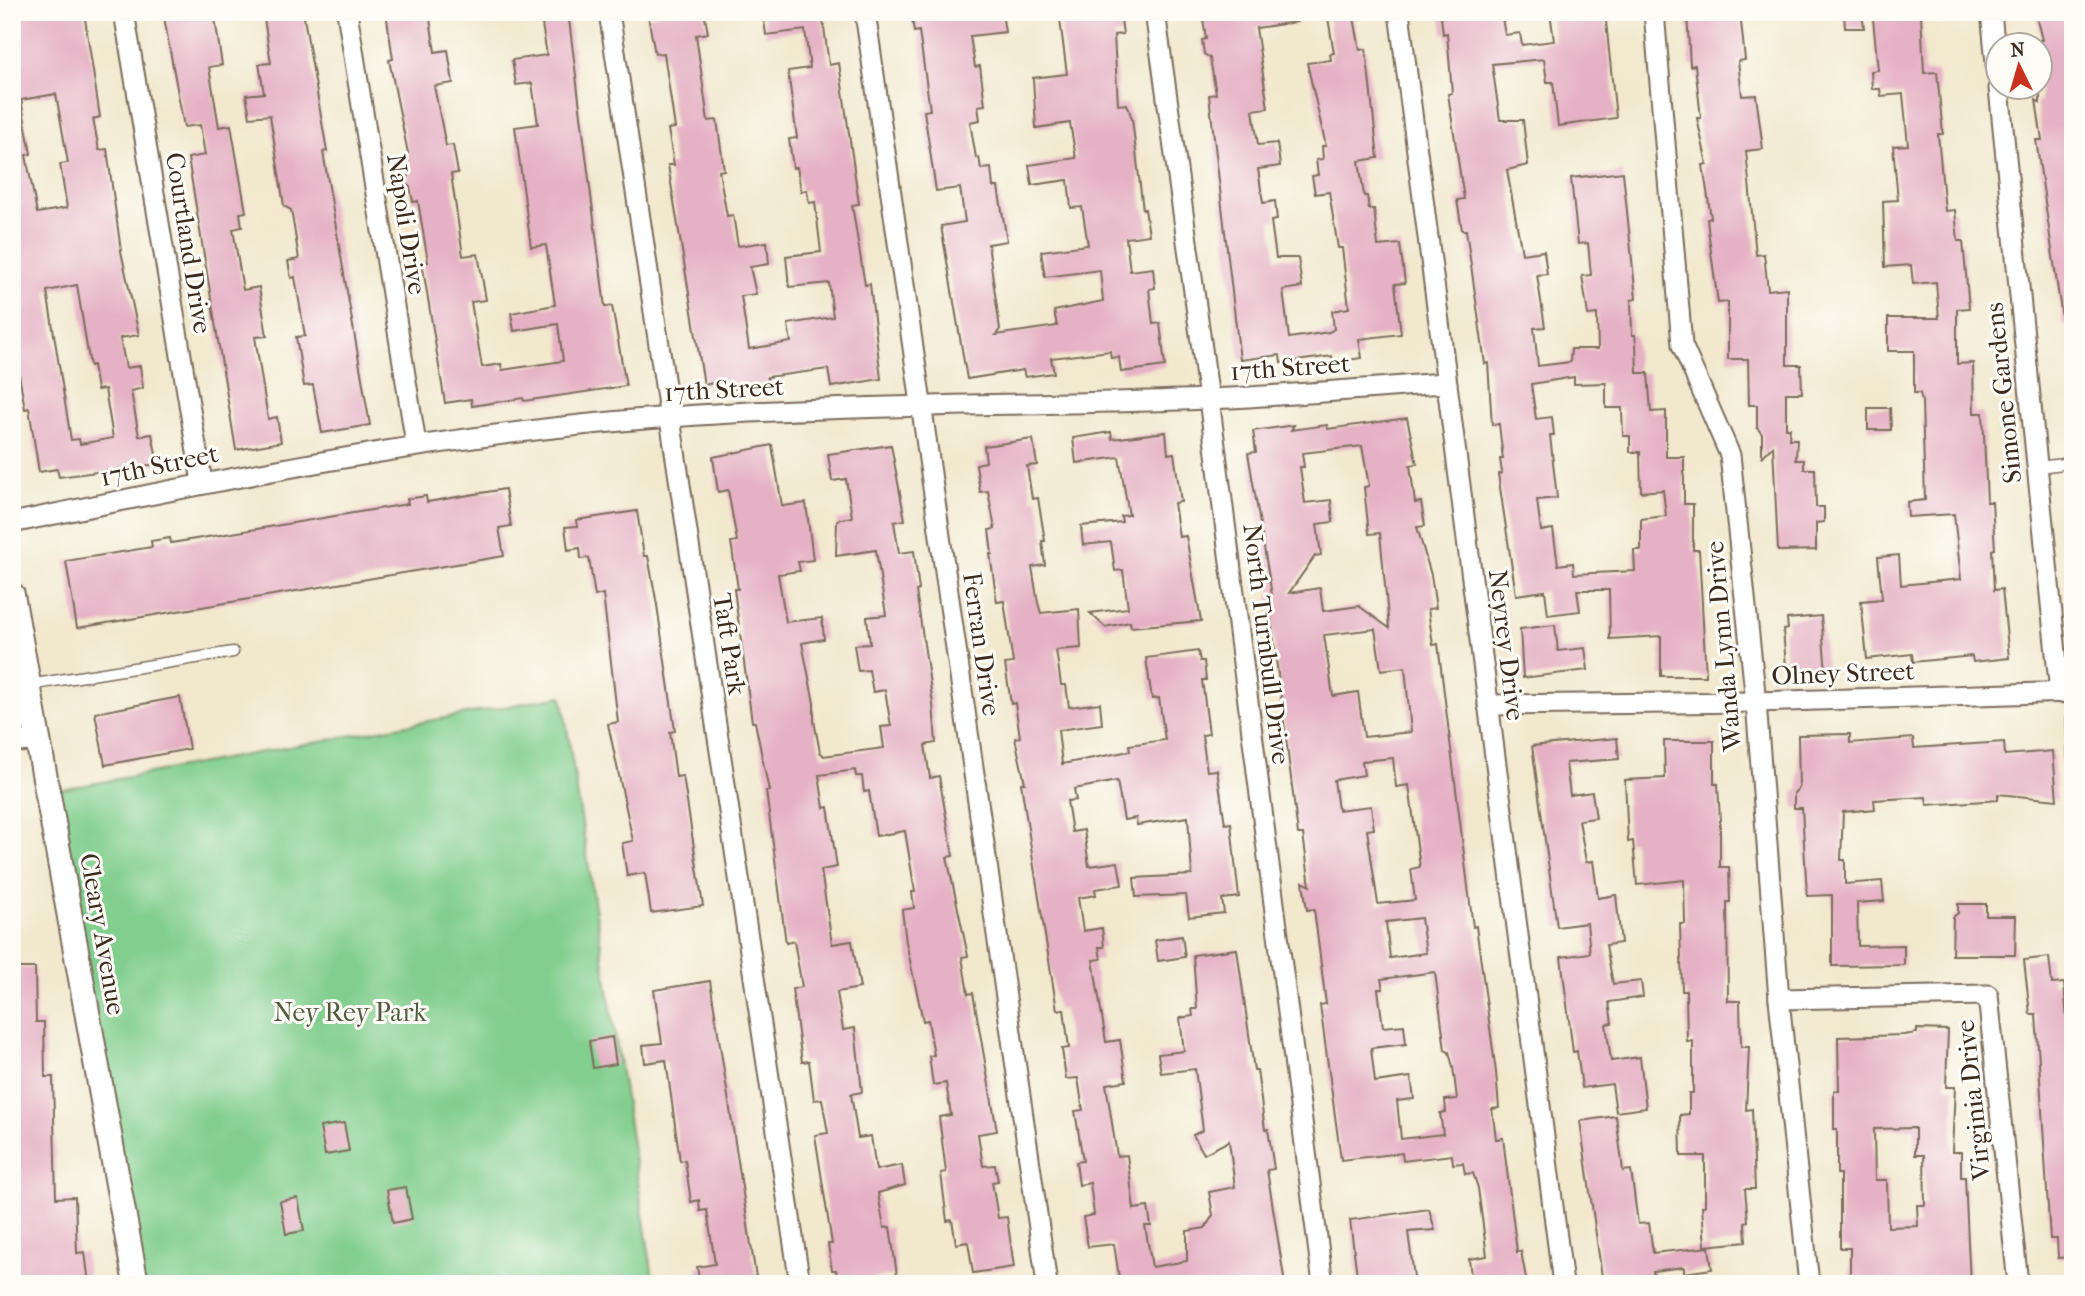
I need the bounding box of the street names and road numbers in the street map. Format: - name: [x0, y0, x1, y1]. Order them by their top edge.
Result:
- street label: Courtland Drive: [159, 150, 218, 336]
- street label: Napoli Drive: [380, 151, 433, 297]
- street label: Simone Gardens: [1979, 301, 2028, 485]
- street label: 17th Street: [1229, 348, 1352, 387]
- street label: 17th Street: [663, 371, 785, 408]
- street label: 17th Street: [97, 438, 222, 493]
- street label: North Turnbull Drive: [1236, 522, 1297, 766]
- street label: Wanda Lynn Drive: [1699, 540, 1748, 753]
- street label: Neyrey Drive: [1482, 568, 1531, 722]
- street label: Ferran Drive: [956, 570, 1007, 718]
- street label: Taft Park: [706, 591, 753, 698]
- street label: Olney Street: [1771, 655, 1916, 691]
- street label: Cleary Avenue: [73, 851, 132, 1018]
- street label: Virginia Drive: [1950, 1018, 1997, 1183]

